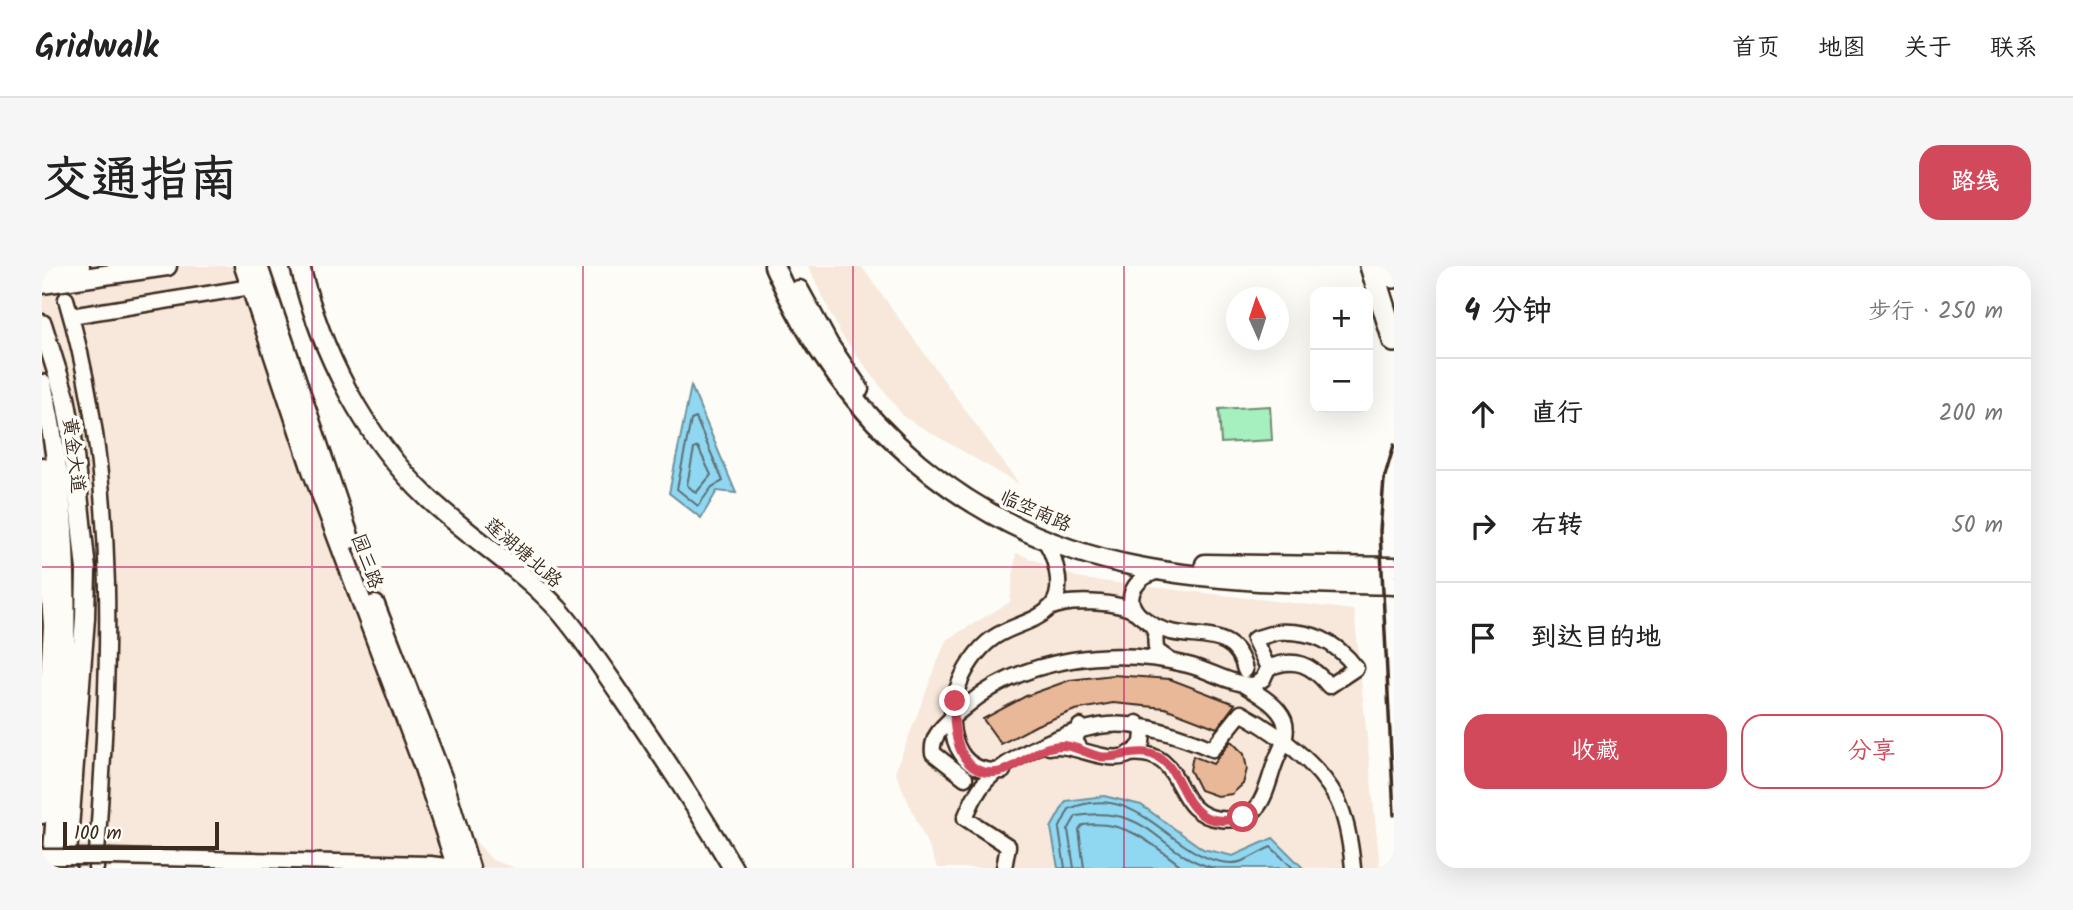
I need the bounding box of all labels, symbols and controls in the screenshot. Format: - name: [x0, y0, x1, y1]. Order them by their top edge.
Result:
- text: Gridwalk: [35, 22, 158, 75]
- text: 首页: [1732, 29, 1780, 68]
- text: 地图: [1818, 29, 1866, 68]
- text: 关于: [1904, 29, 1952, 68]
- text: 联系: [1990, 29, 2038, 68]
- text: 交通指南: [42, 143, 238, 221]
- button: 路线: [1919, 145, 2031, 220]
- north arrow: [1226, 287, 1289, 350]
- map controls: [1310, 287, 1373, 413]
- button: +: [1310, 287, 1373, 350]
- text: 4 分钟: [1464, 288, 1552, 336]
- text: 步行 · 250 m: [1868, 294, 2003, 330]
- button: −: [1310, 350, 1373, 413]
- text: 直行: [1531, 393, 1583, 435]
- icon: ahead: [1464, 395, 1502, 433]
- text: 200 m: [1939, 396, 2003, 432]
- street label: 黄金大道: [53, 416, 93, 495]
- street label: 临空南路: [994, 483, 1076, 541]
- text: 右转: [1531, 505, 1583, 547]
- icon: right: [1464, 507, 1502, 545]
- text: 50 m: [1952, 508, 2003, 544]
- street label: 莲湖塘北路: [477, 511, 568, 596]
- street label: 园三路: [342, 530, 390, 594]
- text: 到达目的地: [1531, 617, 1661, 659]
- icon: arrive: [1464, 619, 1502, 657]
- route end: [939, 685, 970, 716]
- button: 收藏: [1464, 714, 1727, 789]
- button: 分享: [1741, 714, 2003, 789]
- route start: [1227, 801, 1258, 832]
- scale bar: [63, 819, 219, 851]
- text: 100 m: [74, 819, 122, 849]

